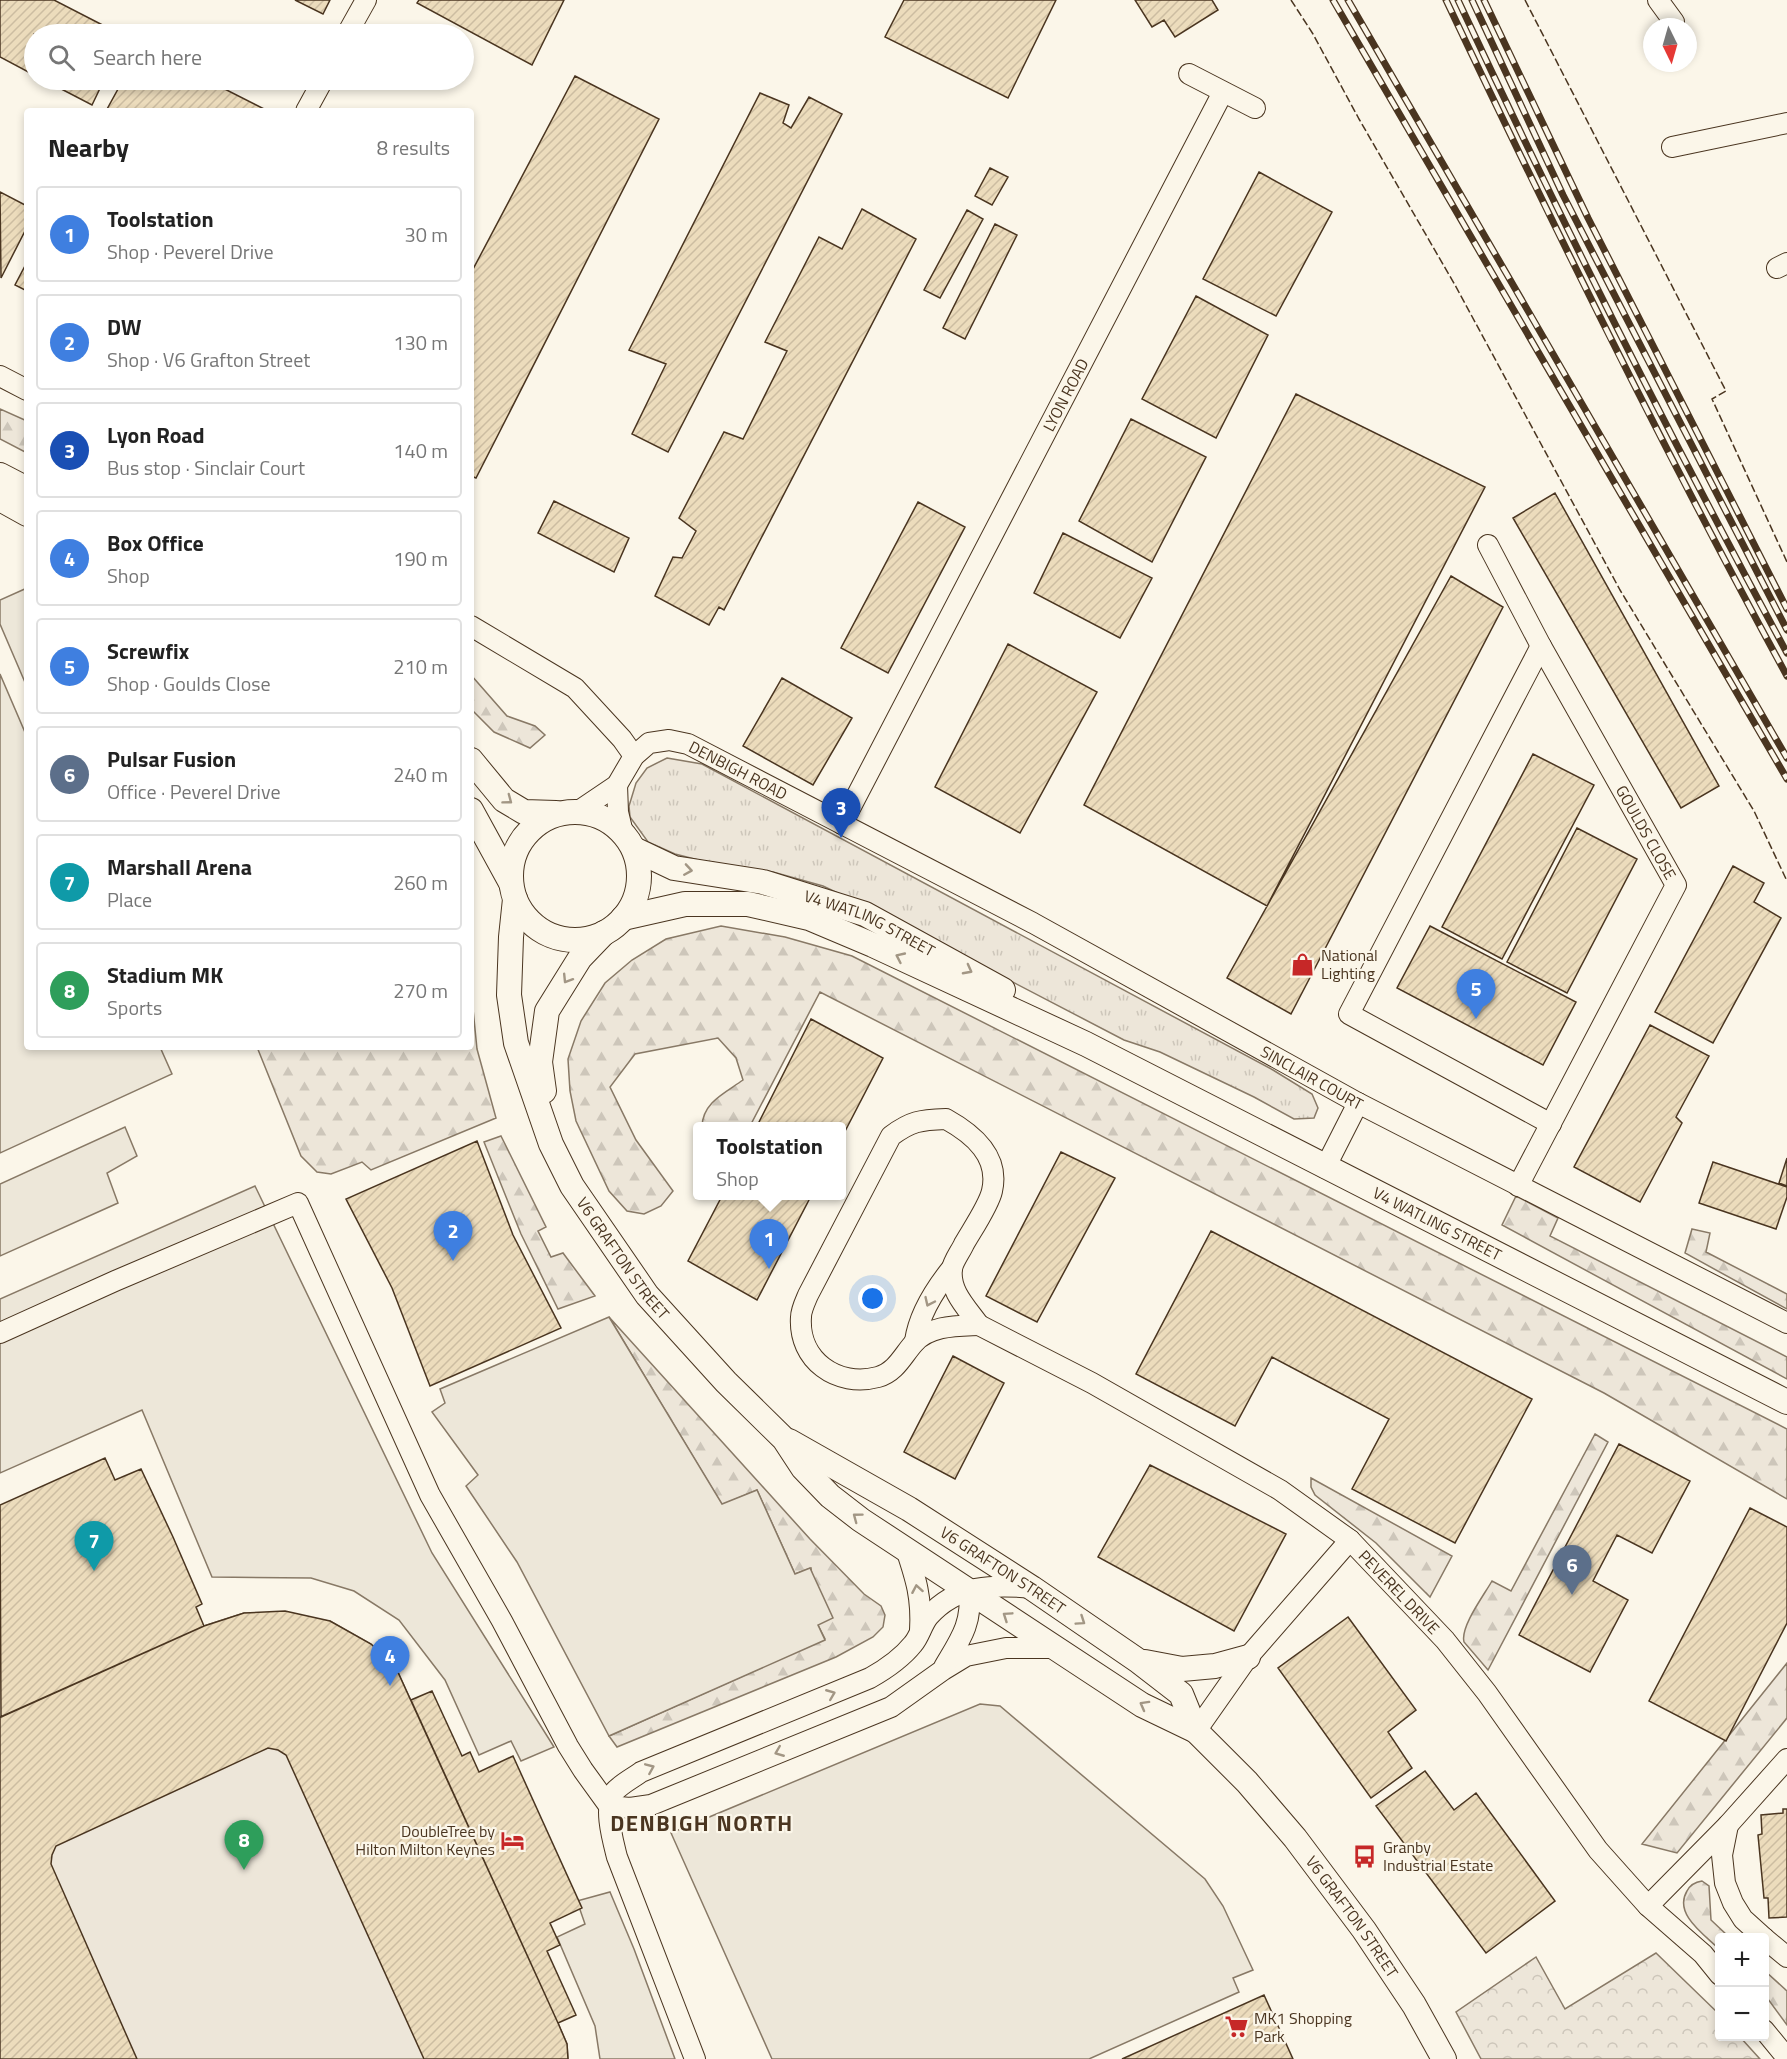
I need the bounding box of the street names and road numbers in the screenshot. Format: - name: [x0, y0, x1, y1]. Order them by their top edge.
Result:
- street label: LYON ROAD: [1036, 354, 1094, 435]
- street label: DENBIGH ROAD: [685, 735, 792, 806]
- street label: GOULDS CLOSE: [1610, 781, 1683, 884]
- street label: V4 WATLING STREET: [801, 884, 940, 963]
- street label: SINCLAIR COURT: [1256, 1039, 1368, 1116]
- street label: V4 WATLING STREET: [1369, 1180, 1506, 1267]
- street label: V6 GRAFTON STREET: [571, 1192, 676, 1325]
- street label: V6 GRAFTON STREET: [936, 1520, 1071, 1620]
- street label: PEVEREL DRIVE: [1353, 1544, 1446, 1640]
- street label: V6 GRAFTON STREET: [1300, 1850, 1405, 1983]

